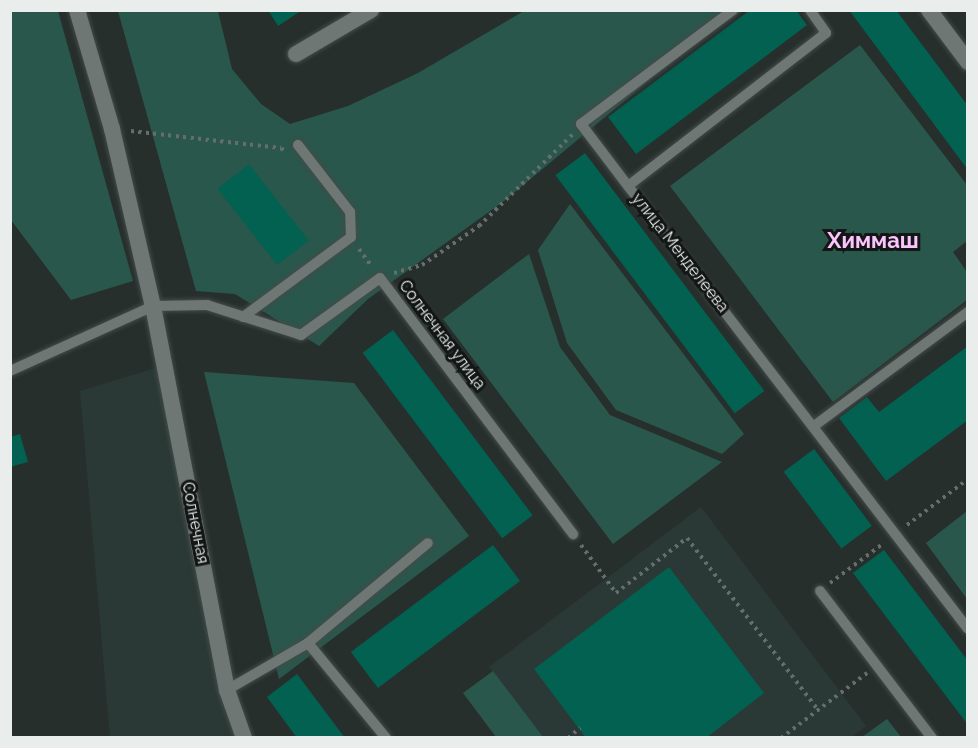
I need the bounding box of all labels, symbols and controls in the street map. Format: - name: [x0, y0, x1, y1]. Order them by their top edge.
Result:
- street label: улица Менделеева: [628, 190, 732, 316]
- district label: Химмаш: [827, 228, 919, 254]
- street label: Солнечная улица: [395, 276, 489, 394]
- street label: Солнечная: [178, 480, 212, 566]

